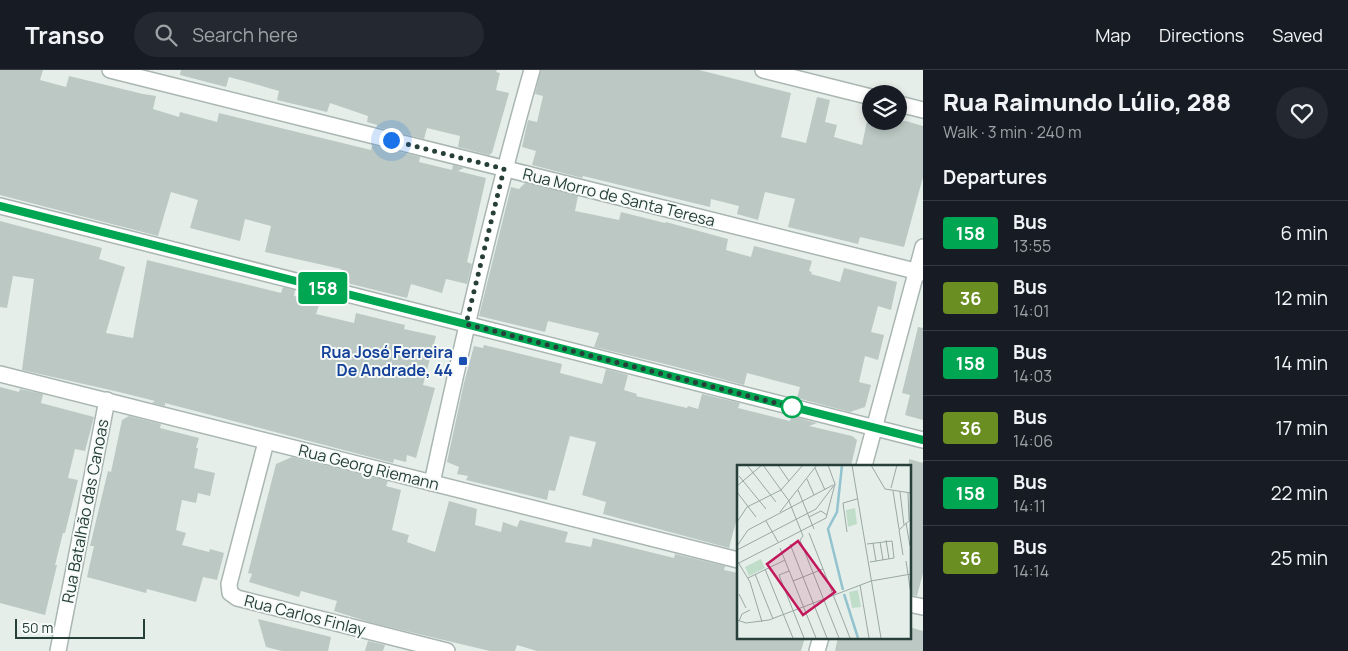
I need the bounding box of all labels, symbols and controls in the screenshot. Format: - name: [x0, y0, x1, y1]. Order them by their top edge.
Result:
- search box: [134, 12, 484, 57]
- text: Transo: [25, 18, 104, 51]
- icon: search: [152, 21, 180, 49]
- text: Search here: [192, 22, 298, 48]
- text: Map: [1095, 23, 1131, 47]
- text: Directions: [1159, 23, 1244, 47]
- text: Saved: [1272, 23, 1323, 47]
- map controls: [862, 85, 907, 130]
- button: layers: [862, 85, 907, 130]
- text: Rua Raimundo Lúlio, 288: [943, 85, 1231, 118]
- button: heart: [1276, 87, 1328, 139]
- text: Walk · 3 min · 240 m: [943, 121, 1081, 143]
- your location: [379, 128, 404, 153]
- street label: Rua Morro de Santa Teresa: [521, 162, 717, 232]
- text: Departures: [943, 164, 1047, 190]
- text: Bus: [1013, 209, 1047, 235]
- text: 6 min: [1281, 220, 1328, 246]
- text: 158: [956, 221, 985, 245]
- text: 13:55: [1013, 235, 1051, 257]
- line badge: 158: [294, 272, 352, 304]
- text: Bus: [1013, 274, 1047, 300]
- text: 158: [308, 276, 338, 300]
- text: 12 min: [1274, 285, 1328, 311]
- text: 36: [960, 286, 981, 310]
- text: 14:01: [1013, 300, 1049, 322]
- text: Bus: [1013, 339, 1047, 365]
- place label: Rua José Ferreira De Andrade, 44: [321, 341, 453, 381]
- text: 14 min: [1274, 350, 1328, 376]
- text: 158: [956, 351, 985, 375]
- marker: Rua José Ferreira De Andrade, 44: [457, 355, 469, 367]
- text: 14:03: [1013, 365, 1052, 387]
- unlabelled marker: [781, 396, 803, 418]
- text: Bus: [1013, 404, 1047, 430]
- text: 17 min: [1275, 415, 1328, 441]
- text: 36: [960, 416, 981, 440]
- street label: Rua Batalhão das Canoas: [56, 417, 114, 605]
- text: 14:06: [1013, 430, 1053, 452]
- street label: Rua Georg Riemann: [296, 439, 442, 495]
- inset map: [737, 465, 911, 638]
- text: Bus: [1013, 469, 1047, 495]
- text: 22 min: [1271, 480, 1328, 506]
- text: 158: [956, 481, 985, 505]
- text: 14:11: [1013, 495, 1046, 517]
- text: Bus: [1013, 534, 1047, 560]
- text: 25 min: [1271, 545, 1328, 571]
- text: 36: [960, 546, 981, 570]
- text: 14:14: [1013, 560, 1049, 582]
- street label: Rua Carlos Finlay: [242, 589, 369, 641]
- scale bar: [15, 616, 145, 639]
- text: 50 m: [22, 618, 53, 637]

